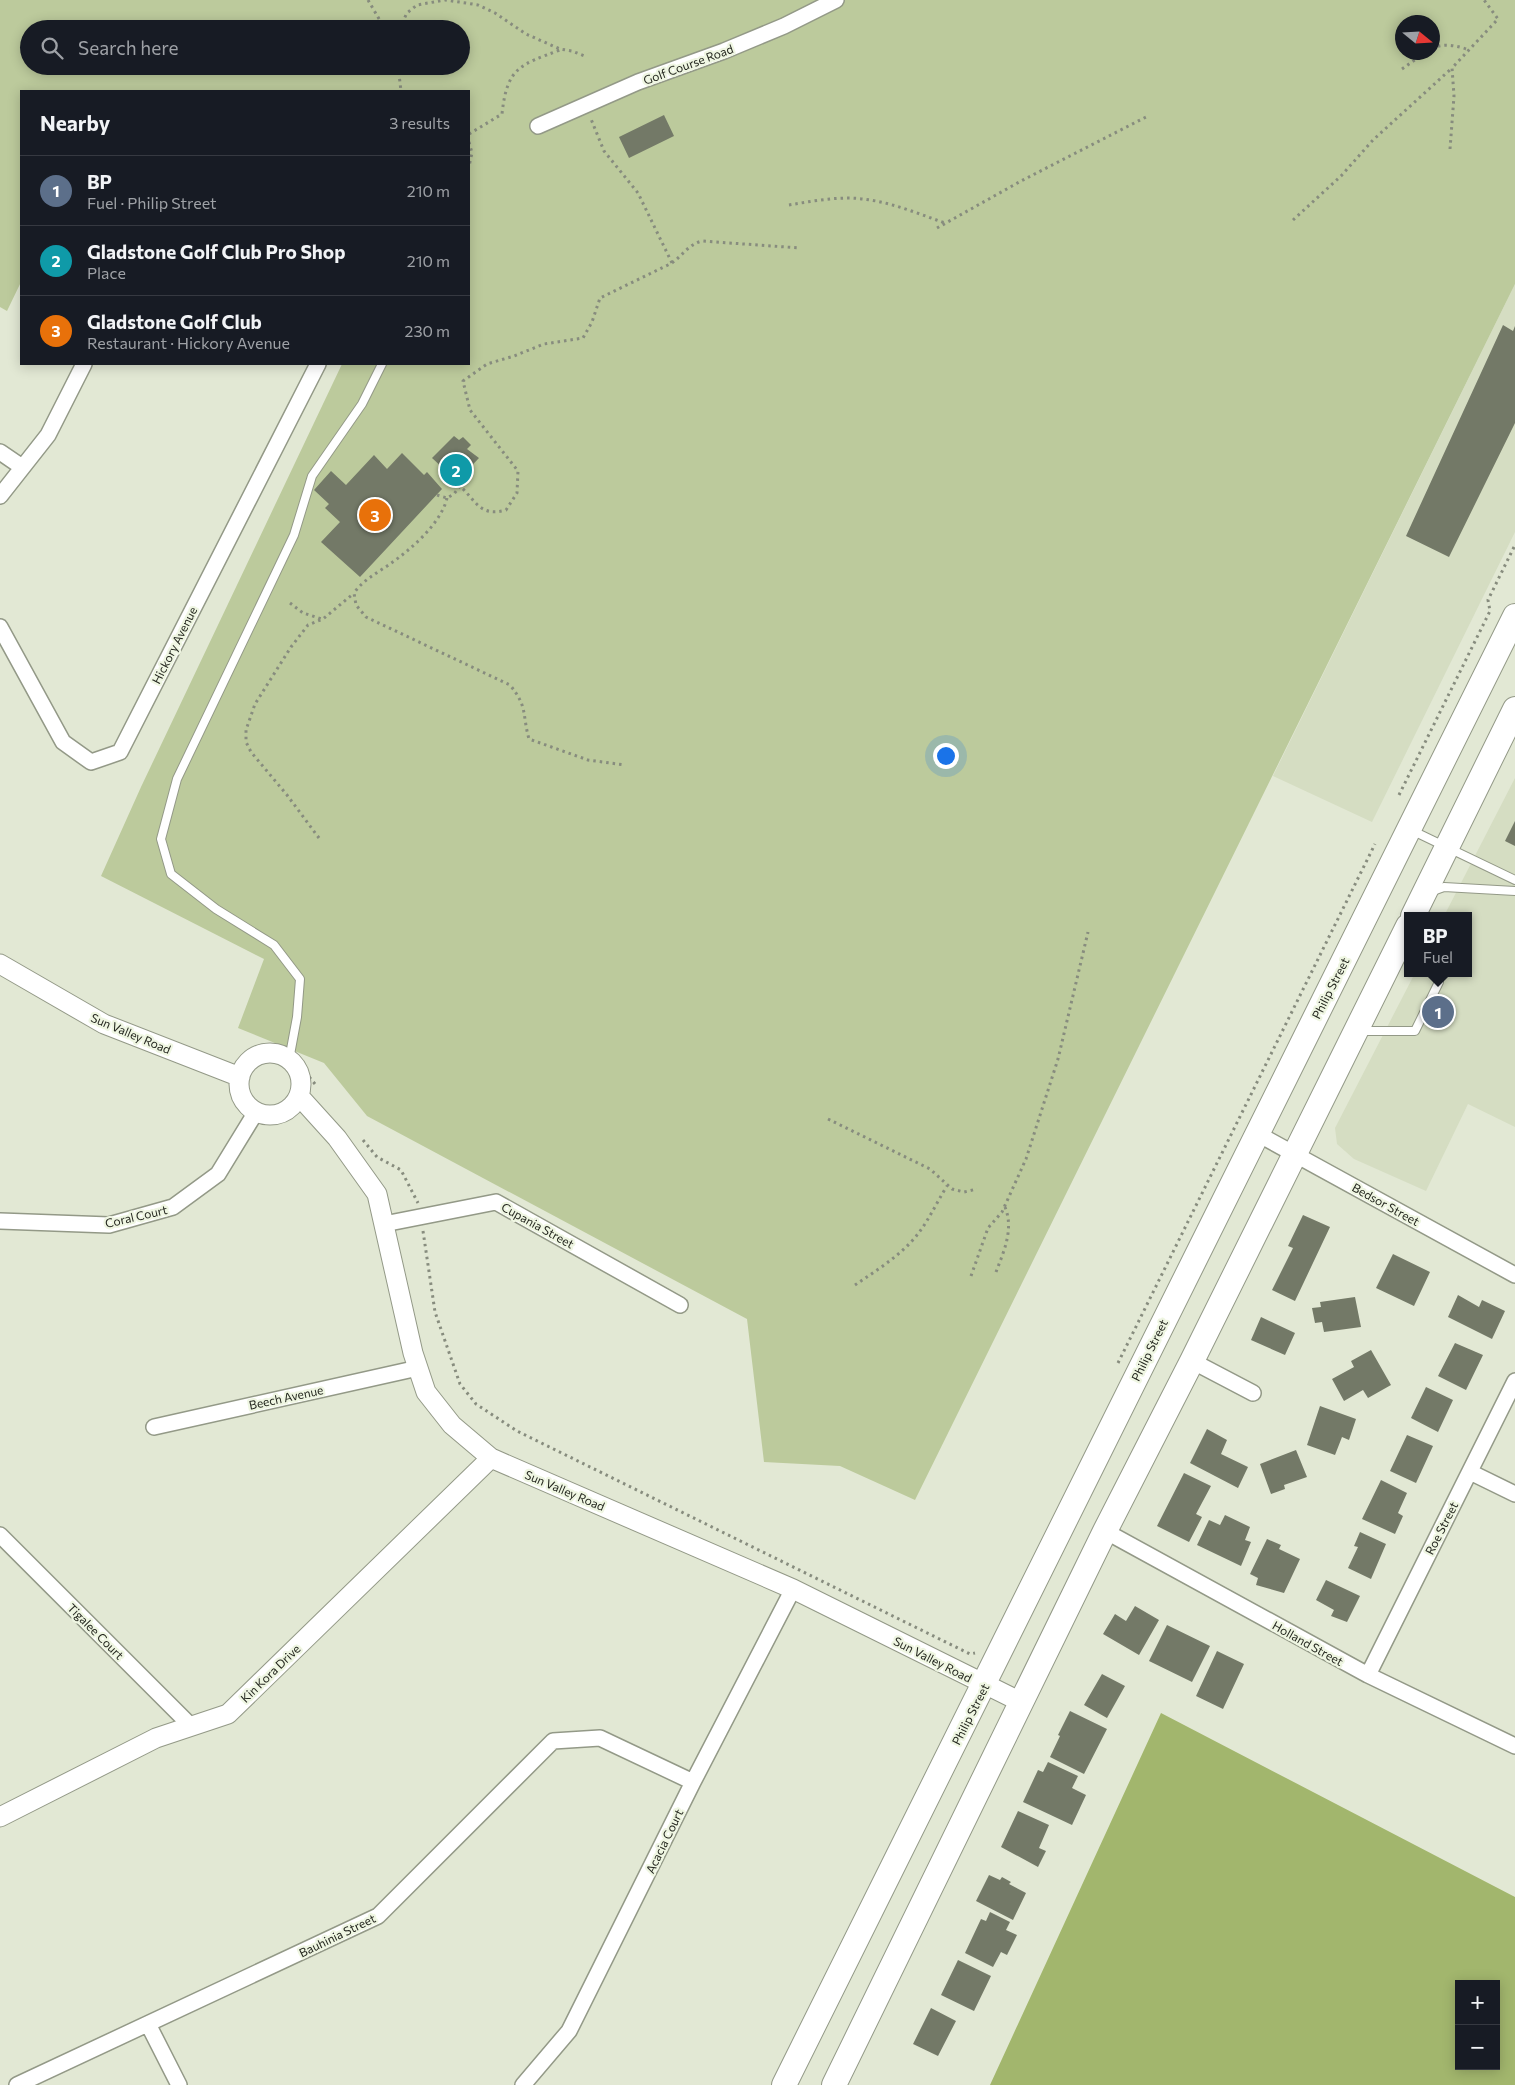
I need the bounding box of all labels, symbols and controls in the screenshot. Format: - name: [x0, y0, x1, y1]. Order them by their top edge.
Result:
- north arrow: [1395, 15, 1440, 60]
- search box: [20, 20, 470, 75]
- icon: search: [38, 34, 66, 62]
- text: Search here: [78, 36, 178, 59]
- street label: Golf Course Road: [641, 41, 735, 87]
- text: Nearby: [40, 110, 110, 135]
- text: 3 results: [389, 113, 450, 132]
- text: BP: [87, 170, 112, 193]
- text: 1: [52, 181, 60, 200]
- text: 210 m: [407, 181, 450, 200]
- text: Fuel · Philip Street: [87, 193, 217, 212]
- text: Gladstone Golf Club Pro Shop: [87, 240, 345, 263]
- text: 2: [51, 251, 61, 270]
- text: 210 m: [407, 251, 450, 270]
- text: Place: [87, 263, 126, 282]
- text: Gladstone Golf Club: [87, 310, 262, 333]
- text: 3: [51, 321, 61, 340]
- text: 230 m: [405, 321, 450, 340]
- text: Restaurant · Hickory Avenue: [87, 333, 290, 352]
- pin: 2: [440, 451, 472, 489]
- pin: 3: [359, 496, 391, 534]
- street label: Hickory Avenue: [149, 604, 199, 686]
- your location: [933, 743, 959, 769]
- popup: [1404, 912, 1472, 977]
- text: BP: [1423, 924, 1448, 947]
- text: Fuel: [1423, 947, 1453, 966]
- street label: Philip Street: [1309, 955, 1351, 1021]
- pin: 1: [1422, 993, 1454, 1031]
- street label: Sun Valley Road: [89, 1010, 173, 1056]
- street label: Bedsor Street: [1350, 1180, 1422, 1228]
- street label: Cupania Street: [499, 1199, 577, 1251]
- street label: Coral Court: [103, 1202, 169, 1230]
- street label: Philip Street: [1128, 1317, 1170, 1383]
- street label: Beech Avenue: [248, 1382, 324, 1412]
- street label: Sun Valley Road: [523, 1467, 607, 1513]
- street label: Roe Street: [1422, 1499, 1460, 1557]
- street label: Tigalee Court: [65, 1600, 127, 1662]
- street label: Holland Street: [1270, 1618, 1346, 1668]
- street label: Sun Valley Road: [892, 1633, 974, 1685]
- street label: Kin Kora Drive: [237, 1641, 303, 1705]
- street label: Philip Street: [949, 1681, 991, 1747]
- street label: Acacia Court: [642, 1807, 686, 1875]
- street label: Bauhinia Street: [297, 1910, 377, 1960]
- map controls: [1455, 1980, 1500, 2070]
- button: +: [1455, 1980, 1500, 2025]
- button: −: [1455, 2025, 1500, 2070]

